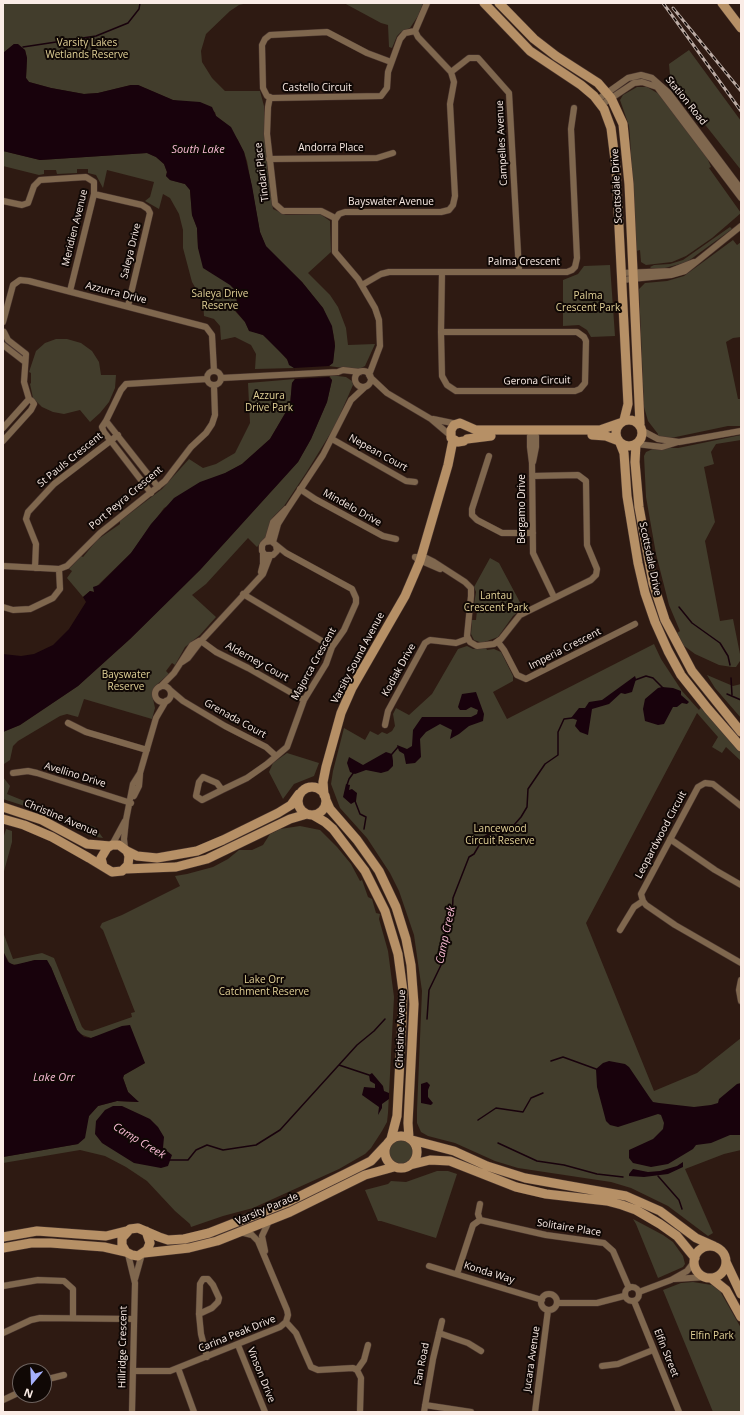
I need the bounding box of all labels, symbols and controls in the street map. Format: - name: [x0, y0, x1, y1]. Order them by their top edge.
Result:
- park label: Varsity Lakes Wetlands Reserve: [46, 37, 128, 60]
- street label: Station Road: [663, 74, 709, 128]
- street label: Castello Circuit: [282, 82, 352, 94]
- street label: Campelles Avenue: [494, 100, 510, 186]
- street label: Tindari Place: [252, 142, 272, 202]
- street label: Andorra Place: [298, 142, 364, 154]
- water label: South Lake: [171, 143, 225, 157]
- street label: Scottsdale Drive: [609, 148, 625, 224]
- street label: Meridien Avenue: [60, 188, 90, 268]
- street label: Bayswater Avenue: [348, 196, 434, 208]
- street label: Saleya Drive: [118, 222, 144, 280]
- street label: Palma Crescent: [488, 256, 560, 268]
- street label: Azzurra Drive: [84, 280, 148, 306]
- park label: Saleya Drive Reserve: [192, 288, 248, 312]
- park label: Palma Crescent Park: [556, 290, 620, 314]
- street label: Gerona Circuit: [503, 374, 571, 388]
- park label: Azzura Drive Park: [245, 390, 293, 414]
- street label: St Pauls Crescent: [35, 430, 105, 490]
- street label: Nepean Court: [347, 432, 409, 474]
- street label: Port Peyra Crescent: [87, 464, 165, 532]
- street label: Bergamo Drive: [516, 474, 528, 544]
- street label: Mindelo Drive: [321, 487, 383, 529]
- street label: Scottsdale Drive: [636, 521, 664, 597]
- park label: Lantau Crescent Park: [464, 590, 528, 614]
- street label: Varsity Sound Avenue: [329, 610, 387, 706]
- street label: Majorca Crescent: [289, 626, 339, 702]
- street label: Imperia Crescent: [527, 626, 603, 672]
- street label: Alderney Court: [223, 640, 291, 684]
- street label: Kodiak Drive: [380, 641, 418, 699]
- park label: Bayswater Reserve: [102, 669, 150, 692]
- street label: Grenada Court: [202, 697, 268, 741]
- street label: Avellino Drive: [43, 760, 107, 790]
- street label: Leopardwood Circuit: [633, 789, 689, 881]
- street label: Christine Avenue: [22, 797, 100, 839]
- park label: Lancewood Circuit Reserve: [465, 823, 535, 846]
- water label: Camp Creek: [433, 905, 459, 965]
- park label: Lake Orr Catchment Reserve: [219, 974, 309, 998]
- street label: Christine Avenue: [394, 989, 408, 1069]
- water label: Lake Orr: [33, 1071, 75, 1085]
- water label: Camp Creek: [110, 1120, 168, 1162]
- street label: Varsity Parade: [234, 1190, 300, 1228]
- street label: Solitaire Place: [536, 1217, 602, 1239]
- street label: Konda Way: [462, 1260, 516, 1286]
- street label: Hillridge Crescent: [116, 1306, 130, 1388]
- street label: Carina Peak Drive: [197, 1313, 277, 1355]
- street label: Jucara Avenue: [521, 1325, 543, 1393]
- street label: Elfin Street: [651, 1327, 681, 1379]
- park label: Elfin Park: [690, 1330, 734, 1342]
- street label: Fan Road: [412, 1342, 432, 1386]
- street label: Vinson Drive: [244, 1346, 278, 1404]
- north arrow: [12, 1363, 52, 1403]
- text: N: [22, 1385, 35, 1402]

